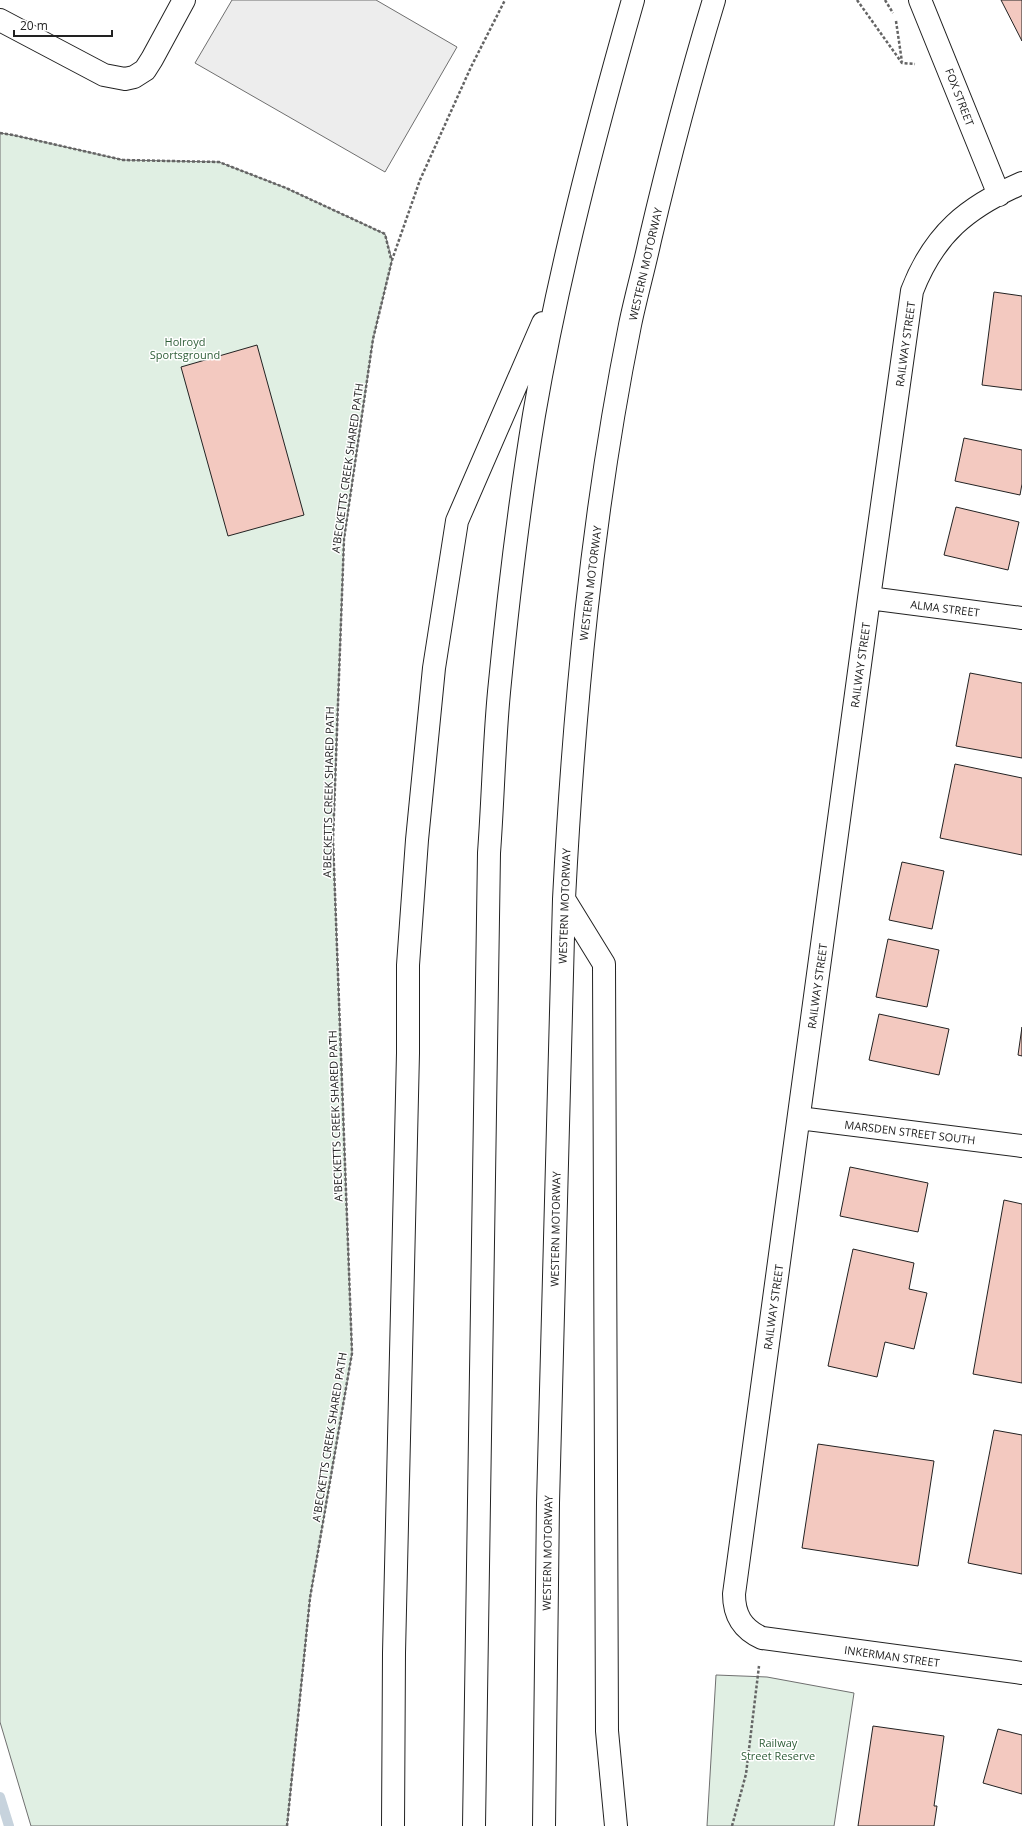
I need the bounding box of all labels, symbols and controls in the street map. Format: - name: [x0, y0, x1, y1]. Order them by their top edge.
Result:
- scale bar: [14, 12, 112, 38]
- text: 20 m: [20, 17, 48, 34]
- street label: FOX STREET: [942, 66, 978, 128]
- street label: WESTERN MOTORWAY: [625, 205, 665, 322]
- street label: RAILWAY STREET: [892, 300, 918, 388]
- park label: Holroyd Sportsground: [150, 334, 220, 362]
- street label: A'BECKETTS CREEK SHARED PATH: [328, 382, 366, 554]
- street label: WESTERN MOTORWAY: [576, 524, 605, 641]
- street label: ALMA STREET: [910, 596, 980, 620]
- street label: RAILWAY STREET: [847, 621, 873, 709]
- street label: A'BECKETTS CREEK SHARED PATH: [319, 706, 337, 878]
- street label: WESTERN MOTORWAY: [554, 847, 574, 964]
- street label: RAILWAY STREET: [804, 942, 830, 1030]
- street label: A'BECKETTS CREEK SHARED PATH: [325, 1030, 345, 1202]
- street label: MARSDEN STREET SOUTH: [844, 1117, 976, 1147]
- street label: WESTERN MOTORWAY: [546, 1170, 564, 1287]
- street label: RAILWAY STREET: [760, 1263, 786, 1351]
- street label: A'BECKETTS CREEK SHARED PATH: [308, 1351, 350, 1523]
- street label: WESTERN MOTORWAY: [538, 1494, 556, 1611]
- street label: INKERMAN STREET: [843, 1642, 941, 1670]
- park label: Railway Street Reserve: [741, 1735, 815, 1763]

